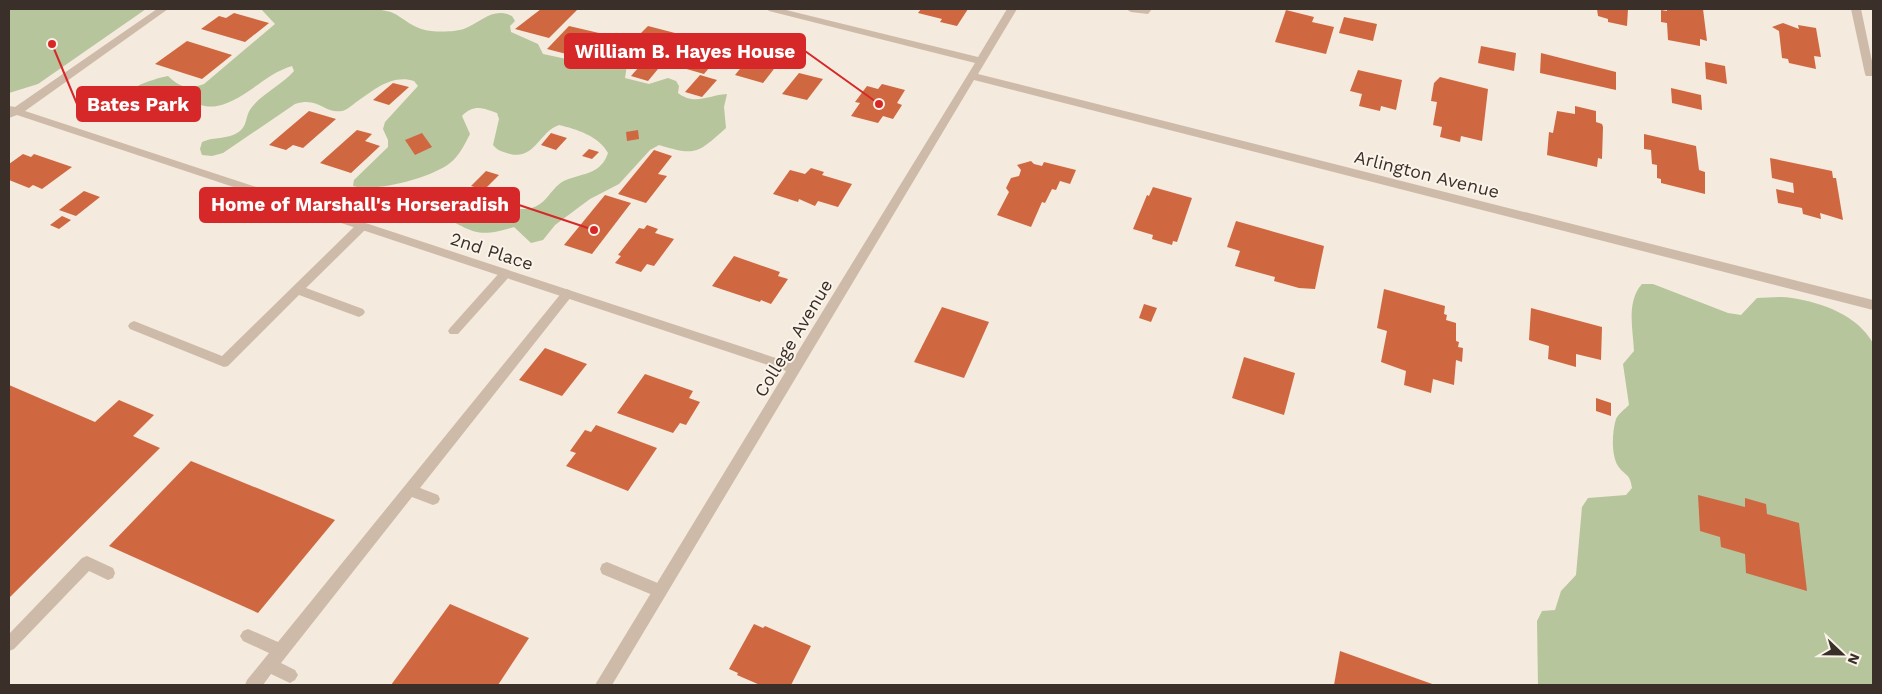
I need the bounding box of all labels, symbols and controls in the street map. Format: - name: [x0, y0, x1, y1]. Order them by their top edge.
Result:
- callout: William B. Hayes House: [565, 34, 805, 68]
- text: William B. Hayes House: [575, 40, 795, 63]
- callout: Bates Park: [77, 87, 200, 121]
- text: Bates Park: [87, 93, 189, 116]
- street label: Arlington Avenue: [1352, 146, 1502, 202]
- callout: Home of Marshall's Horseradish: [200, 188, 519, 222]
- text: Home of Marshall's Horseradish: [211, 193, 509, 216]
- street label: 2nd Place: [448, 228, 536, 274]
- street label: College Avenue: [750, 275, 836, 401]
- north arrow: [1817, 629, 1867, 679]
- text: N: [1845, 651, 1863, 667]

